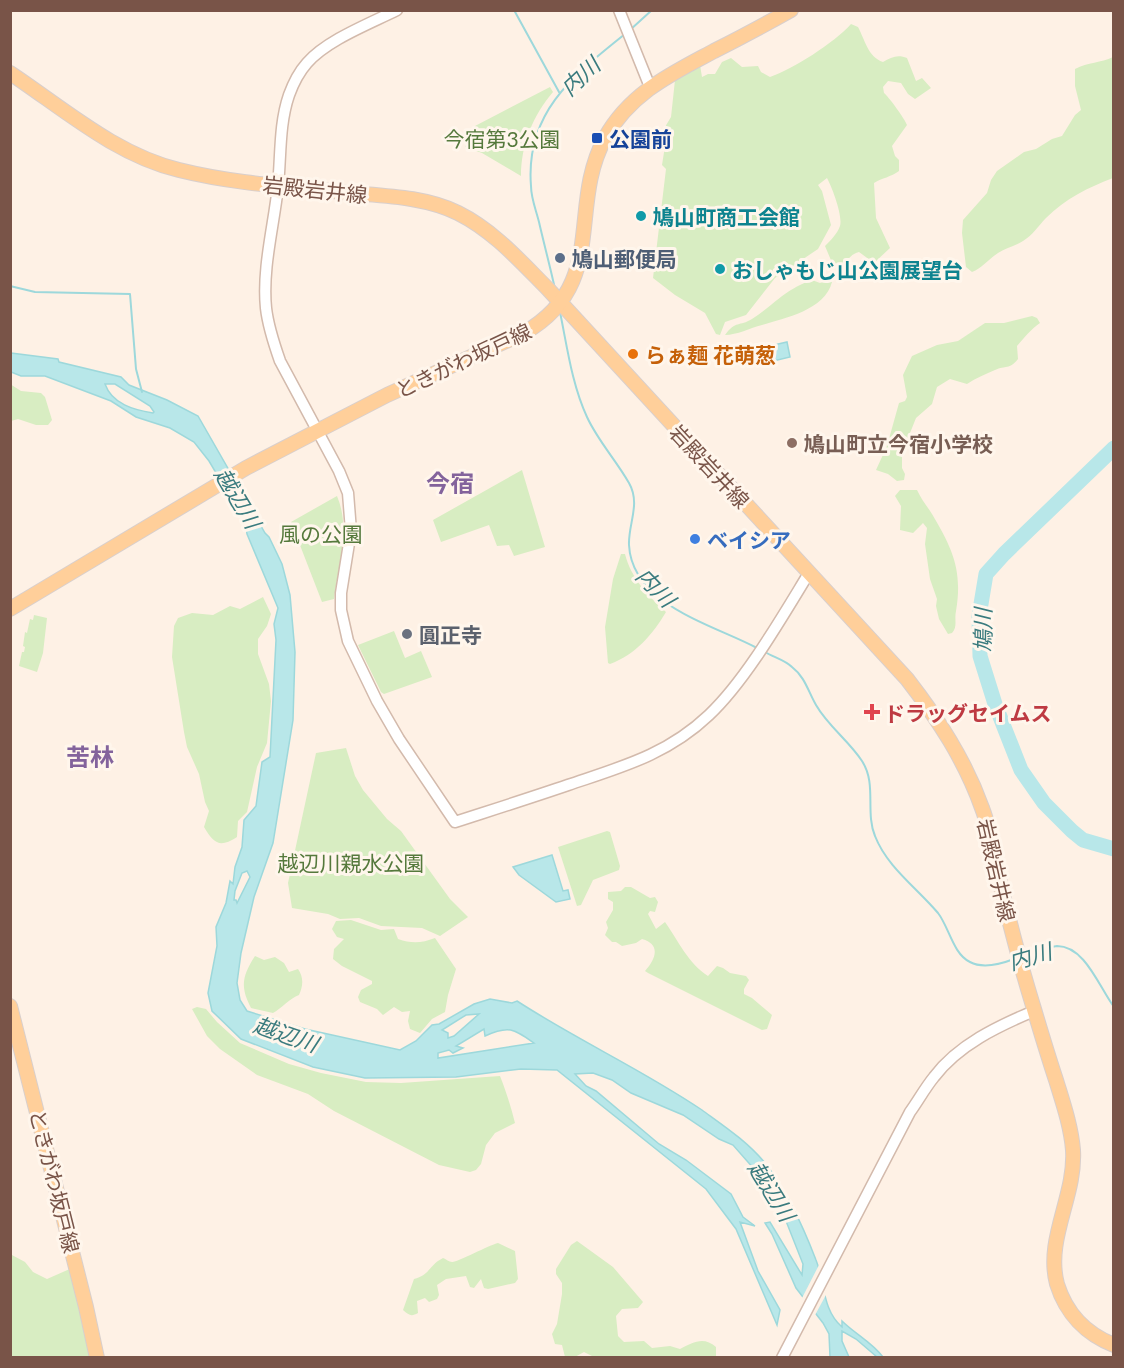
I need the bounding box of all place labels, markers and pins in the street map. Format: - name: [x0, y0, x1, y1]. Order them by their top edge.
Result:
- place label: 公園前: [609, 126, 672, 151]
- marker: 公園前: [590, 131, 604, 145]
- place label: 鳩山町商工会館: [653, 204, 800, 229]
- marker: 鳩山町商工会館: [634, 209, 648, 223]
- place label: 鳩山郵便局: [572, 246, 677, 271]
- marker: 鳩山郵便局: [553, 251, 567, 265]
- place label: おしゃもじ山公園展望台: [732, 257, 963, 282]
- marker: おしゃもじ山公園展望台: [713, 262, 727, 276]
- place label: らぁ麺 花萌葱: [645, 342, 776, 367]
- marker: らぁ麺 花萌葱: [626, 347, 640, 361]
- place label: 鳩山町立今宿小学校: [804, 431, 993, 456]
- marker: 鳩山町立今宿小学校: [785, 436, 799, 450]
- place label: ベイシア: [707, 527, 791, 552]
- marker: ベイシア: [688, 532, 702, 546]
- place label: 圓正寺: [419, 622, 482, 647]
- marker: 圓正寺: [400, 627, 414, 641]
- place label: ドラッグセイムス: [884, 700, 1052, 725]
- marker: ドラッグセイムス: [865, 705, 879, 719]

